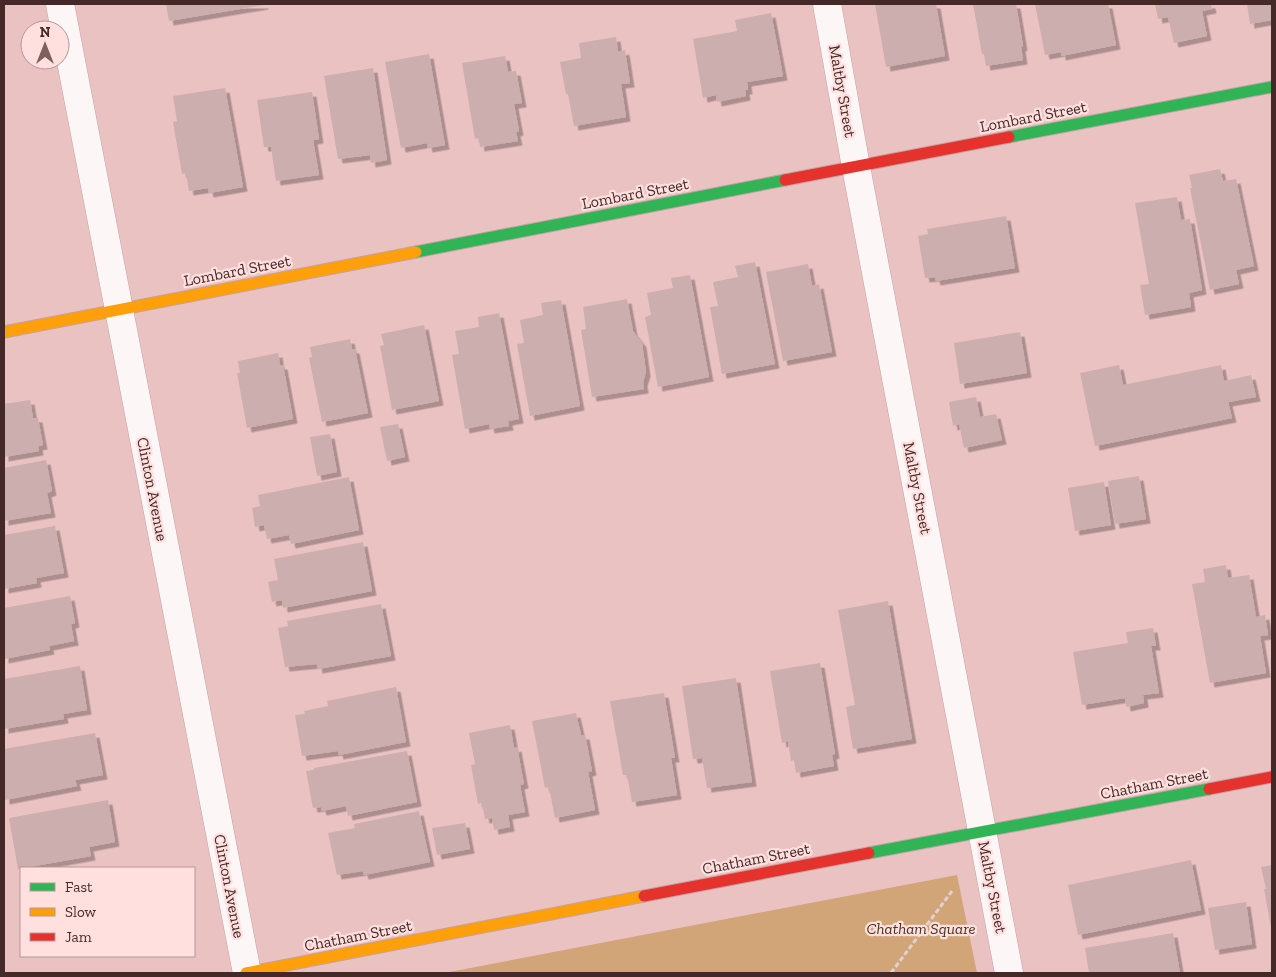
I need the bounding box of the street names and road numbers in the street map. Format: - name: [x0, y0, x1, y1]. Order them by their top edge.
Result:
- street label: Maltby Street: [825, 43, 860, 139]
- street label: Lombard Street: [978, 97, 1088, 136]
- street label: Lombard Street: [580, 174, 690, 213]
- street label: Lombard Street: [182, 251, 292, 290]
- street label: Clinton Avenue: [133, 436, 172, 543]
- street label: Maltby Street: [899, 440, 936, 536]
- street label: Chatham Street: [1099, 764, 1210, 803]
- street label: Clinton Avenue: [210, 833, 249, 940]
- street label: Chatham Street: [701, 839, 812, 878]
- street label: Maltby Street: [974, 839, 1011, 935]
- street label: Chatham Street: [303, 916, 414, 955]

